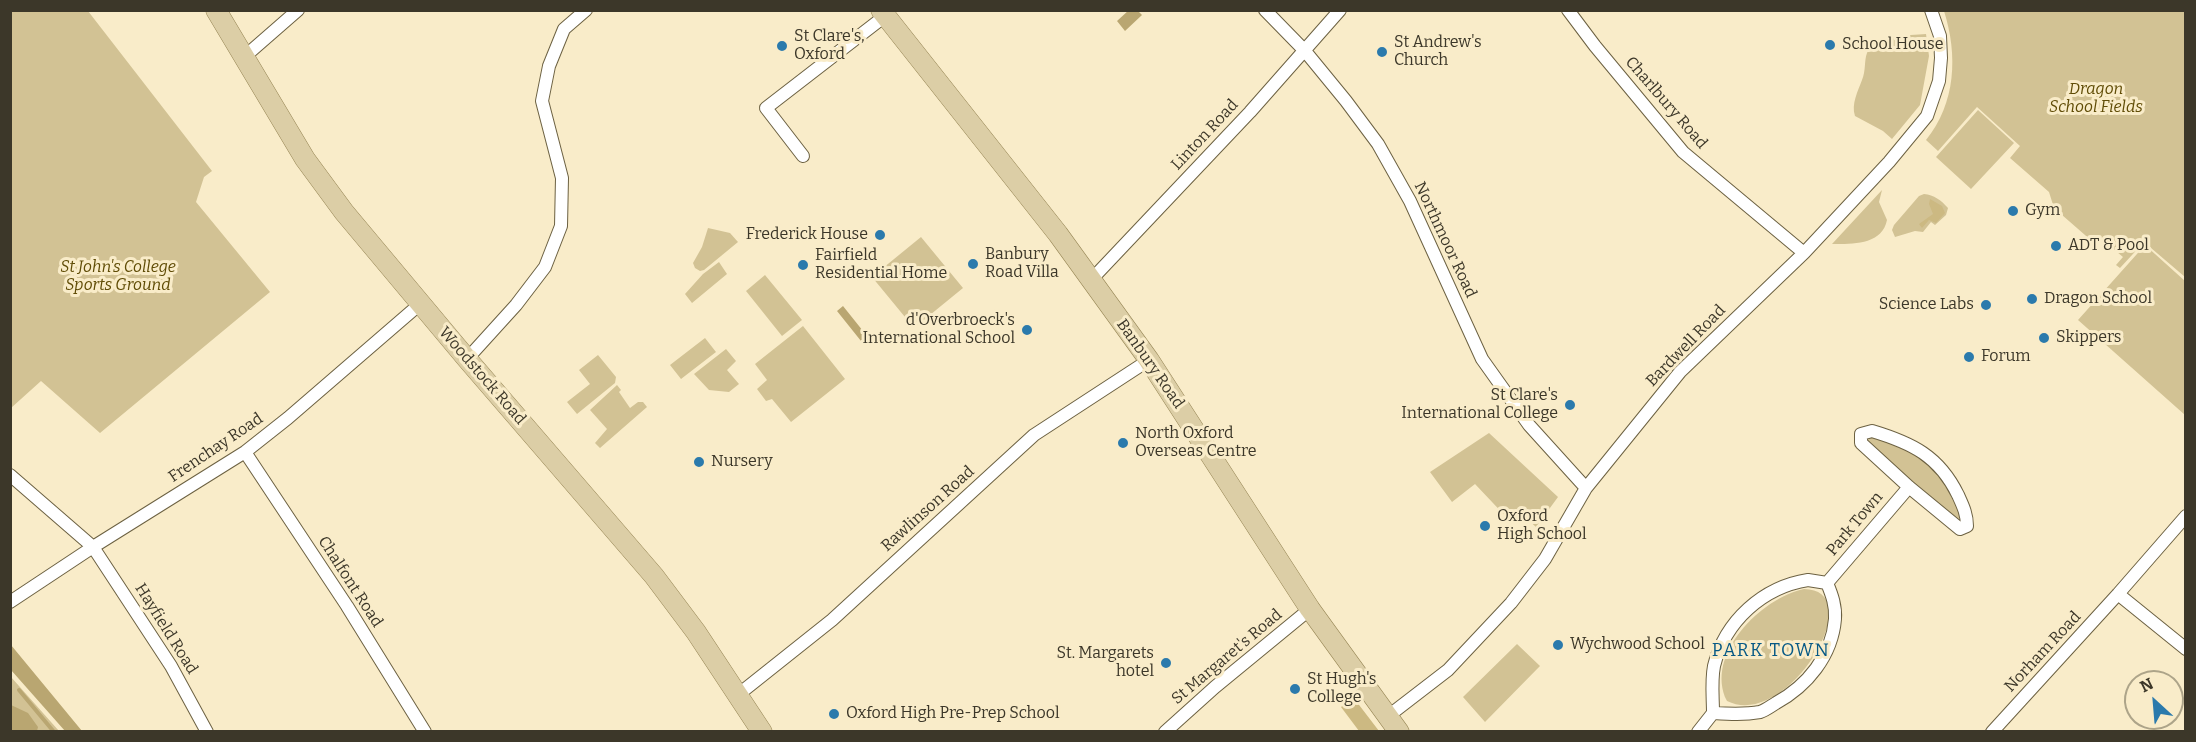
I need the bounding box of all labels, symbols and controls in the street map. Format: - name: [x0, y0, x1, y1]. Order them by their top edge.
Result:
- place label: St Clare's, Oxford: [794, 27, 865, 65]
- place label: St Andrew's Church: [1394, 33, 1482, 71]
- place label: School House: [1842, 35, 1943, 55]
- marker: School House: [1823, 38, 1837, 52]
- marker: St Clare's, Oxford: [775, 39, 789, 53]
- marker: St Andrew's Church: [1375, 45, 1389, 59]
- street label: Charlbury Road: [1621, 53, 1711, 153]
- park label: Dragon School Fields: [2049, 80, 2143, 118]
- street label: Linton Road: [1168, 96, 1242, 174]
- street label: Northmoor Road: [1410, 179, 1480, 301]
- place label: Gym: [2025, 201, 2060, 221]
- marker: Gym: [2006, 204, 2020, 218]
- place label: Frederick House: [746, 225, 868, 245]
- marker: Frederick House: [873, 228, 887, 242]
- place label: ADT & Pool: [2068, 236, 2149, 256]
- marker: ADT & Pool: [2049, 239, 2063, 253]
- place label: Banbury Road Villa: [985, 245, 1059, 283]
- place label: Fairfield Residential Home: [815, 246, 947, 284]
- marker: Banbury Road Villa: [966, 257, 980, 271]
- park label: St John's College Sports Ground: [60, 258, 176, 296]
- marker: Fairfield Residential Home: [796, 258, 810, 272]
- place label: Dragon School: [2044, 289, 2152, 309]
- marker: Dragon School: [2025, 292, 2039, 306]
- place label: Science Labs: [1879, 295, 1974, 315]
- marker: Science Labs: [1979, 298, 1993, 312]
- street label: Bardwell Road: [1642, 301, 1730, 391]
- place label: d'Overbroeck's International School: [862, 311, 1015, 349]
- street label: Banbury Road: [1112, 316, 1188, 412]
- street label: Woodstock Road: [434, 323, 530, 429]
- marker: d'Overbroeck's International School: [1020, 323, 1034, 337]
- place label: Skippers: [2056, 328, 2122, 348]
- marker: Skippers: [2037, 331, 2051, 345]
- place label: Forum: [1981, 347, 2031, 367]
- marker: Forum: [1962, 350, 1976, 364]
- place label: St Clare's International College: [1401, 386, 1558, 424]
- marker: St Clare's International College: [1563, 398, 1577, 412]
- street label: Frenchay Road: [165, 409, 267, 487]
- place label: North Oxford Overseas Centre: [1135, 424, 1256, 462]
- marker: North Oxford Overseas Centre: [1116, 436, 1130, 450]
- place label: Nursery: [711, 452, 773, 472]
- marker: Nursery: [692, 455, 706, 469]
- street label: Rawlinson Road: [878, 462, 978, 556]
- street label: Park Town: [1823, 488, 1887, 560]
- place label: Oxford High School: [1497, 507, 1587, 545]
- marker: Oxford High School: [1478, 519, 1492, 533]
- street label: Chalfont Road: [313, 533, 387, 631]
- street label: Hayfield Road: [130, 580, 202, 678]
- street label: St Margaret's Road: [1168, 605, 1286, 709]
- street label: Norham Road: [2001, 608, 2085, 696]
- place label: Wychwood School: [1570, 635, 1705, 655]
- marker: Wychwood School: [1551, 638, 1565, 652]
- district label: PARK TOWN: [1712, 640, 1830, 662]
- place label: St. Margarets hotel: [1057, 644, 1154, 682]
- marker: St. Margarets hotel: [1159, 656, 1173, 670]
- place label: St Hugh's College: [1307, 670, 1376, 708]
- north arrow: [2124, 670, 2184, 730]
- text: N: [2137, 674, 2156, 696]
- marker: St Hugh's College: [1288, 682, 1302, 696]
- place label: Oxford High Pre-Prep School: [846, 704, 1060, 724]
- marker: Oxford High Pre-Prep School: [827, 707, 841, 721]

